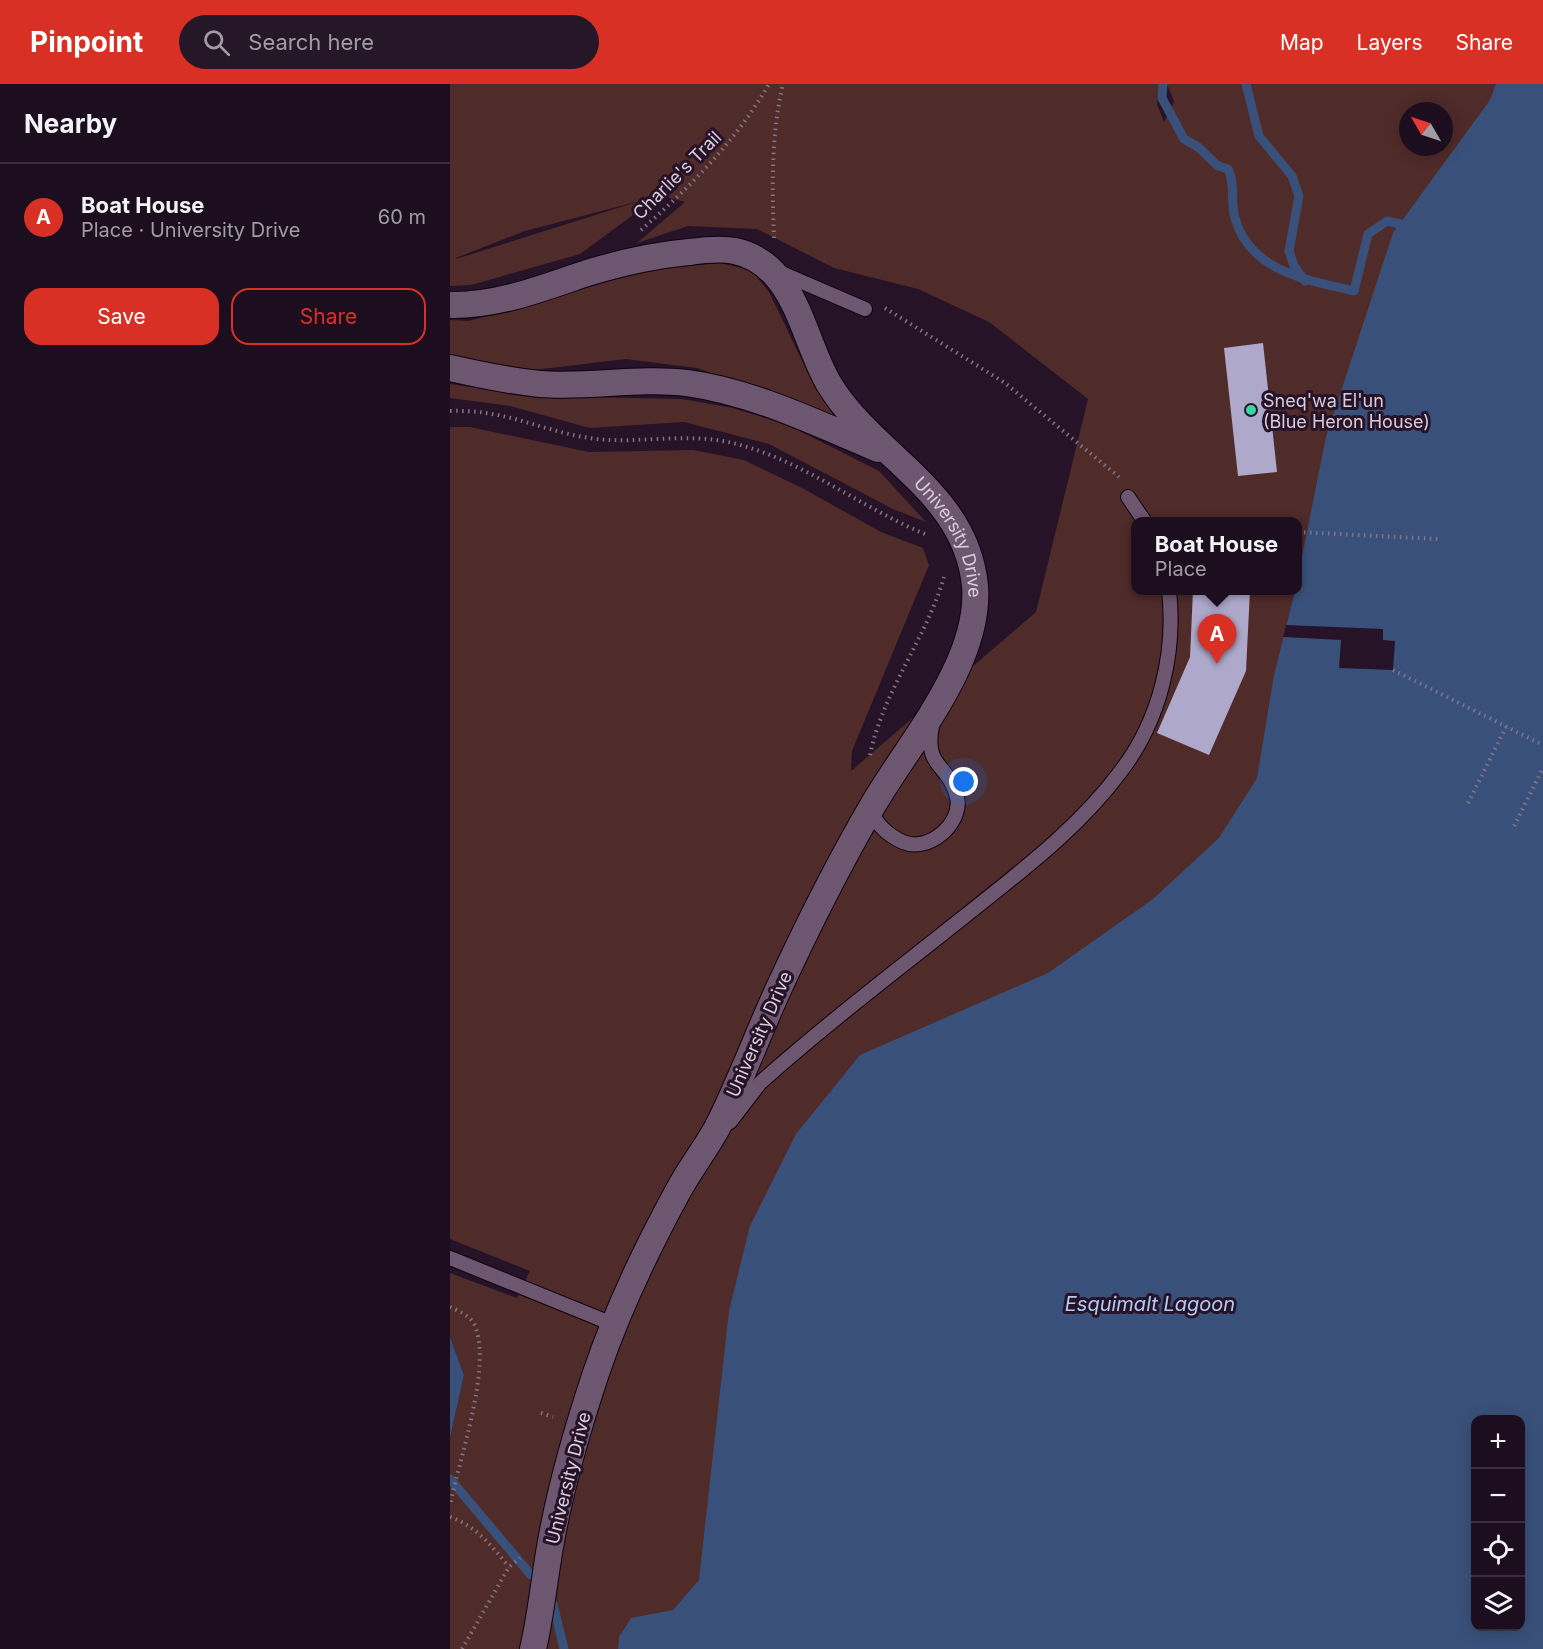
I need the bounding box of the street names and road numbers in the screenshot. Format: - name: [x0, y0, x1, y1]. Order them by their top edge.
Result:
- street label: Charlie's Trail: [629, 127, 725, 223]
- street label: University Drive: [910, 472, 986, 598]
- street label: University Drive: [722, 968, 796, 1100]
- street label: University Drive: [541, 1410, 595, 1546]

